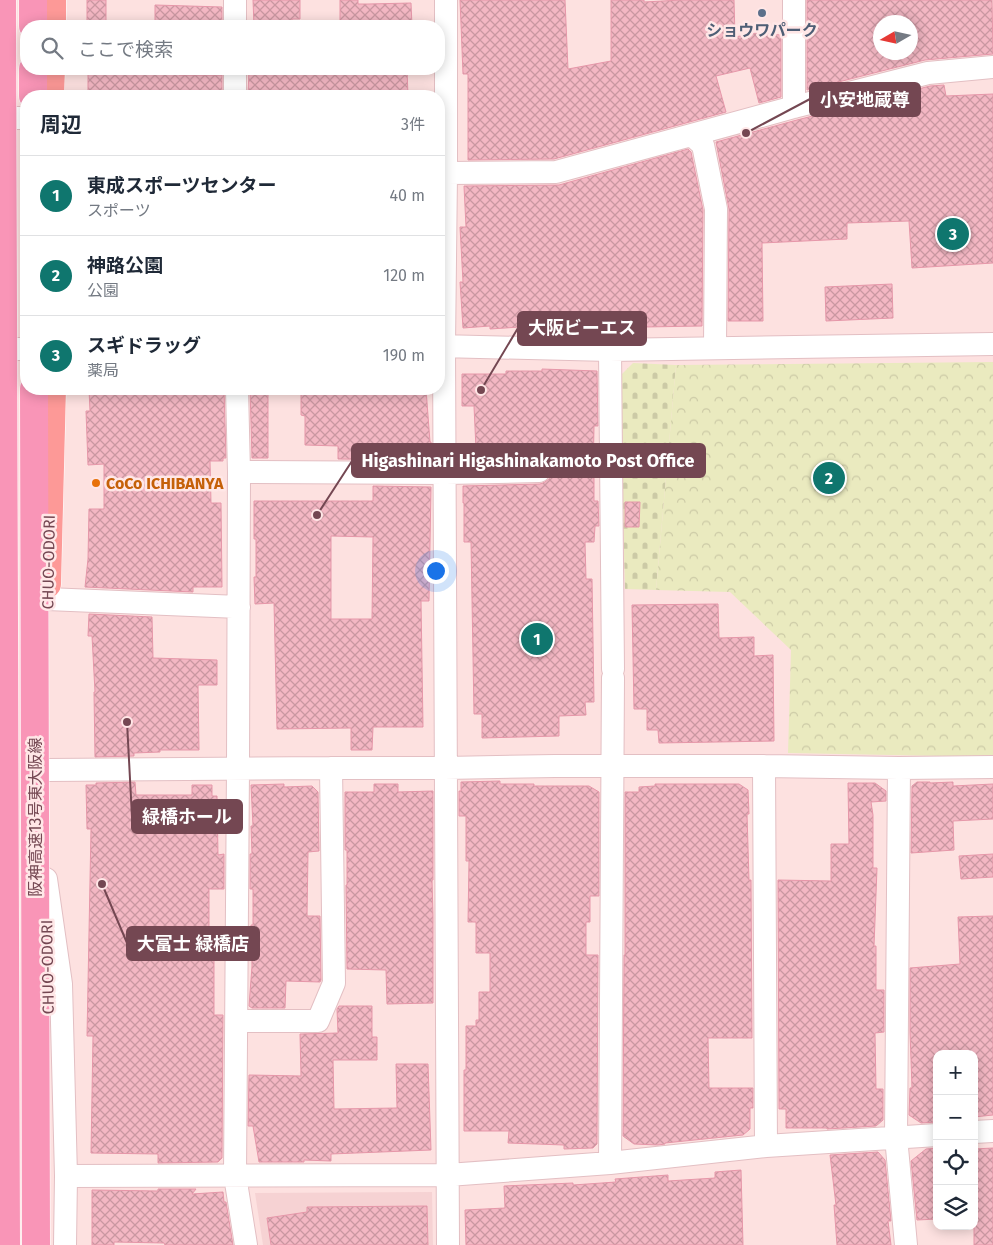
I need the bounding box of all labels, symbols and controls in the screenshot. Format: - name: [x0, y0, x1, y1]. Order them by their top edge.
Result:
- marker: ショウワパーク: [756, 7, 768, 19]
- north arrow: [873, 15, 918, 60]
- search box: [20, 20, 445, 75]
- place label: ショウワパーク: [706, 21, 818, 40]
- icon: search: [38, 34, 66, 62]
- text: ここで検索: [78, 38, 173, 61]
- callout: 小安地蔵尊: [810, 83, 920, 116]
- text: 小安地蔵尊: [820, 89, 910, 111]
- text: 周辺: [40, 112, 82, 138]
- text: 3件: [401, 115, 425, 134]
- text: 東成スポーツセンター: [87, 174, 277, 197]
- text: 1: [52, 186, 60, 205]
- text: 40 m: [390, 186, 425, 205]
- text: スポーツ: [87, 201, 151, 220]
- pin: 3: [937, 215, 969, 253]
- text: 神路公園: [87, 254, 163, 277]
- text: 2: [52, 266, 60, 285]
- text: 120 m: [383, 266, 425, 285]
- text: 公園: [87, 281, 119, 300]
- callout: 大阪ビーエス: [518, 312, 646, 345]
- text: 大阪ビーエス: [528, 317, 636, 339]
- text: スギドラッグ: [87, 334, 201, 357]
- text: 3: [52, 346, 60, 365]
- text: 190 m: [383, 346, 425, 365]
- text: 薬局: [87, 361, 119, 380]
- callout: Higashinari Higashinakamoto Post Office: [352, 444, 705, 477]
- text: Higashinari Higashinakamoto Post Office: [361, 450, 695, 472]
- pin: 2: [813, 459, 845, 497]
- place label: CoCo ICHIBANYA: [106, 474, 224, 493]
- marker: CoCo ICHIBANYA: [90, 477, 102, 489]
- street label: CHUO-ODORI: [38, 514, 59, 610]
- your location: [423, 558, 449, 584]
- pin: 1: [521, 620, 553, 658]
- street label: 阪神高速13号東大阪線: [26, 738, 45, 896]
- callout: 緑橋ホール: [132, 800, 242, 833]
- text: 緑橋ホール: [142, 806, 232, 828]
- street label: CHUO-ODORI: [37, 919, 58, 1015]
- callout: 大富士 緑橋店: [127, 927, 259, 960]
- text: 大富士 緑橋店: [137, 933, 249, 955]
- map controls: [933, 1050, 978, 1230]
- button: +: [933, 1050, 978, 1095]
- button: −: [933, 1095, 978, 1140]
- button: locate: [933, 1140, 978, 1185]
- button: layers: [933, 1185, 978, 1230]

